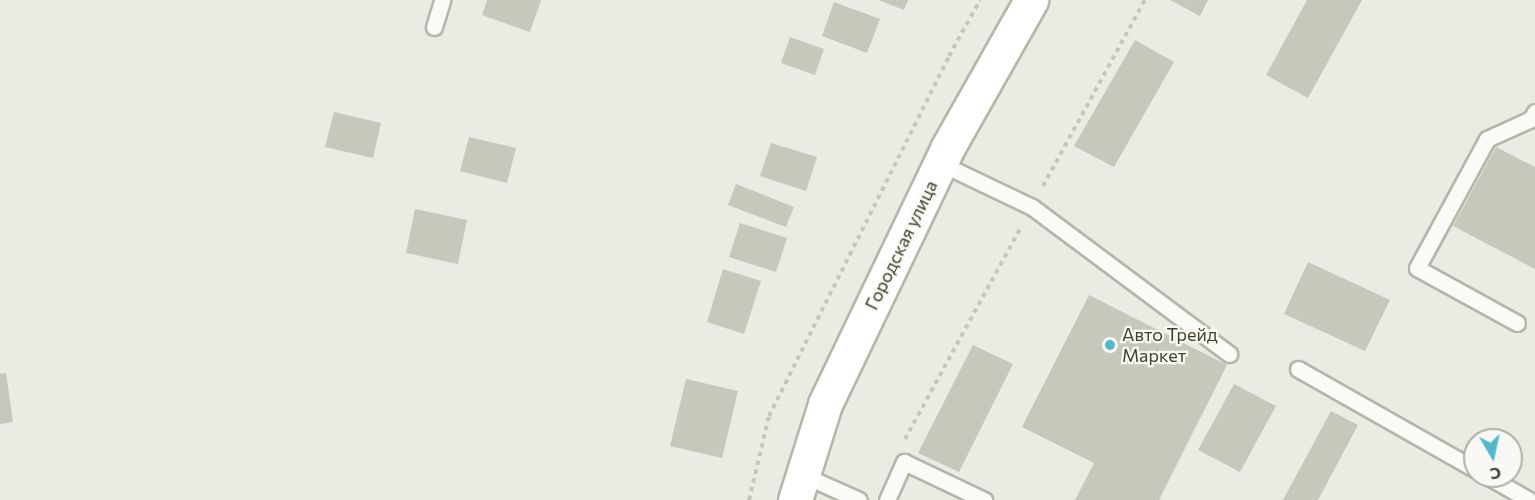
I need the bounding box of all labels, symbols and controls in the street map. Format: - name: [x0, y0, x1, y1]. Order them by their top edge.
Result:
- street label: Городская улица: [860, 177, 942, 313]
- place label: Авто Трейд Маркет: [1122, 324, 1217, 366]
- marker: Авто Трейд Маркет: [1103, 338, 1117, 352]
- north arrow: [1463, 428, 1523, 488]
- text: С: [1489, 464, 1502, 485]

